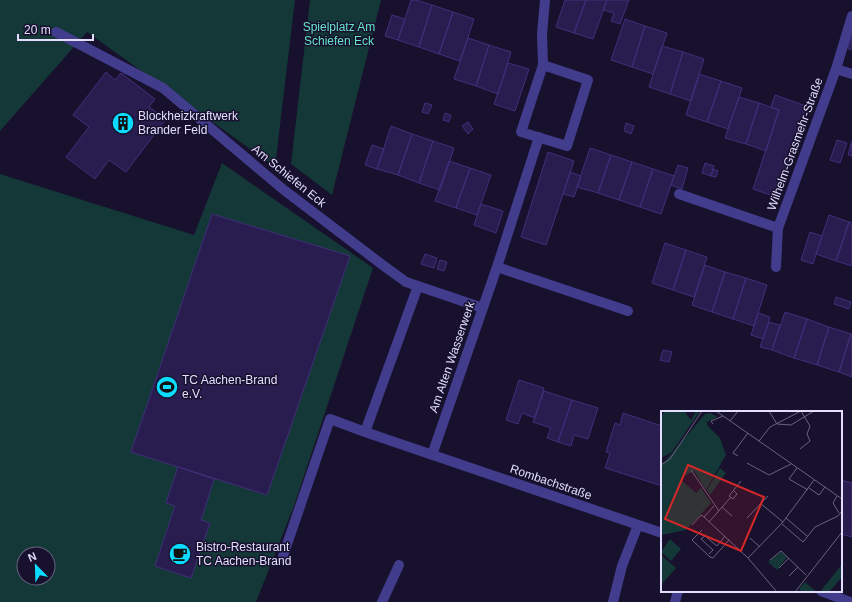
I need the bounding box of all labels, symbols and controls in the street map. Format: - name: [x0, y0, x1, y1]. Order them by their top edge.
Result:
- scale bar: [18, 16, 93, 42]
- park label: Spielplatz Am Schiefen Eck: [303, 20, 375, 48]
- text: 20 m: [24, 23, 51, 37]
- street label: Wilhelm-Grasmehr-Straße: [764, 76, 826, 212]
- place label: Blockheizkraftwerk Brander Feld: [138, 109, 239, 137]
- building icon: Blockheizkraftwerk Brander Feld: [110, 110, 136, 136]
- street label: Am Schiefen Eck: [249, 142, 330, 211]
- street label: Am Alten Wasserwerk: [426, 299, 478, 415]
- place label: TC Aachen-Brand e.V.: [182, 373, 277, 401]
- sports icon: TC Aachen-Brand e.V.: [154, 374, 180, 400]
- inset map: [661, 411, 842, 592]
- street label: Rombachstraße: [508, 461, 594, 503]
- place label: Bistro-Restaurant TC Aachen-Brand: [196, 540, 291, 568]
- cafe icon: Bistro-Restaurant TC Aachen-Brand: [167, 541, 193, 567]
- north arrow: [16, 546, 56, 586]
- text: N: [26, 550, 38, 564]

